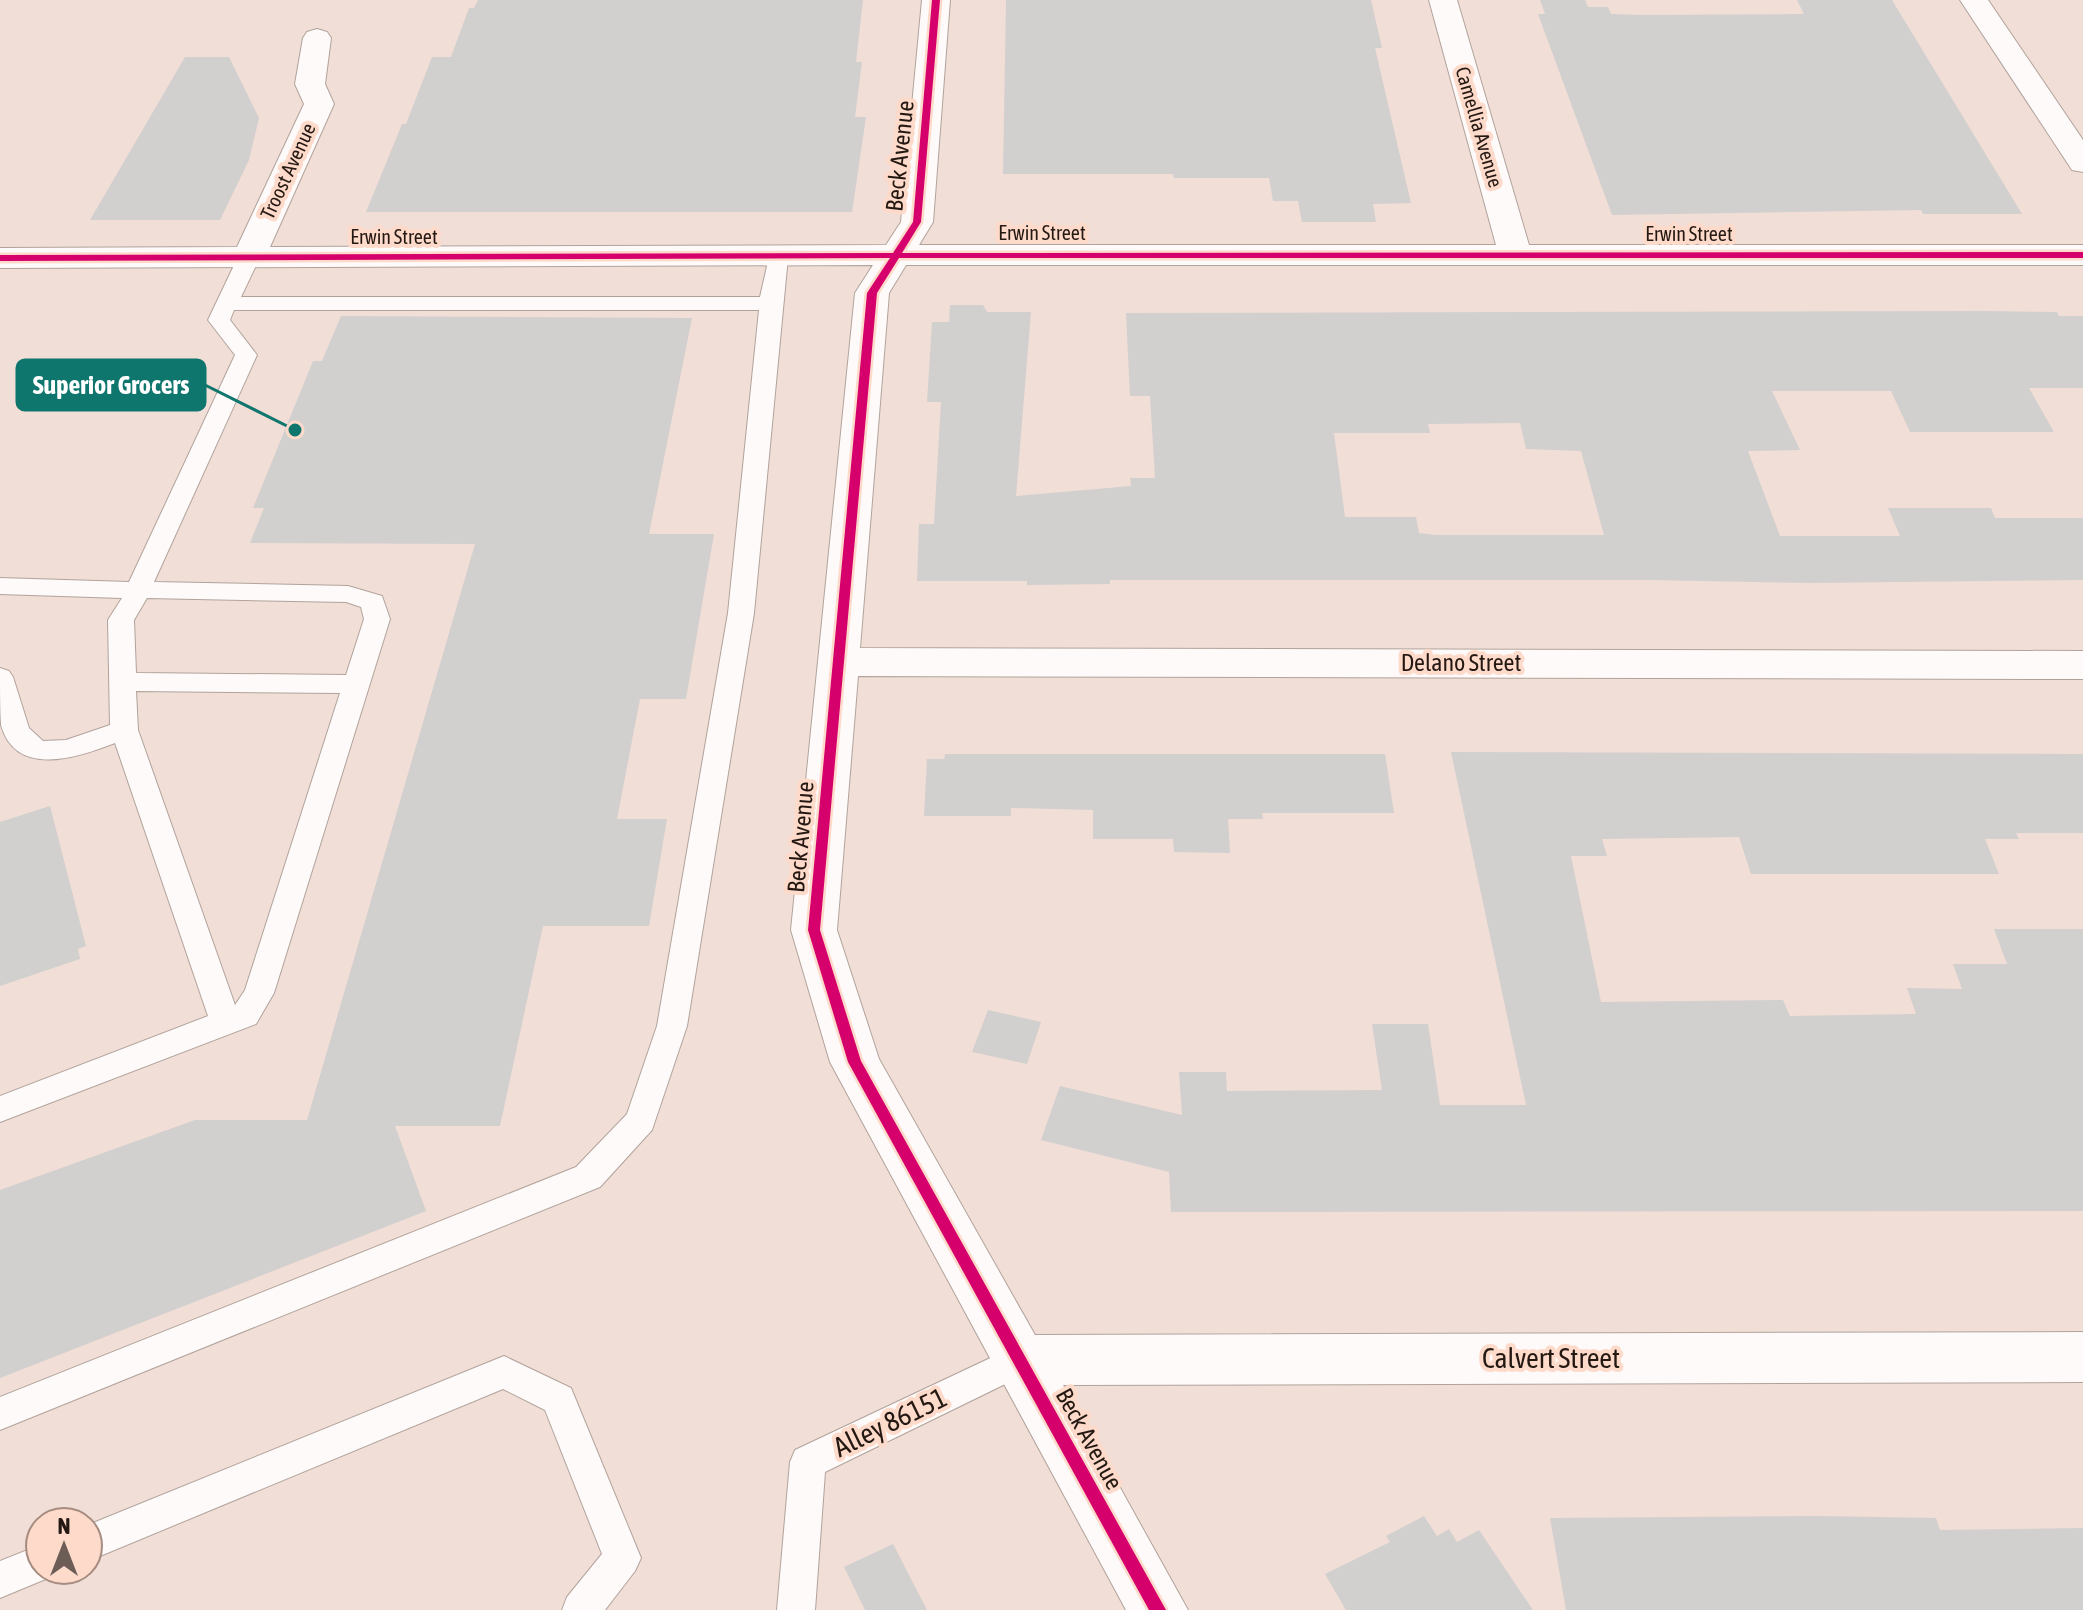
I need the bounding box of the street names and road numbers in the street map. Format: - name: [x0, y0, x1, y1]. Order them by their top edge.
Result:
- street label: Camellia Avenue: [1451, 64, 1508, 190]
- street label: Beck Avenue: [880, 99, 919, 213]
- street label: Troost Avenue: [255, 119, 320, 222]
- street label: Erwin Street: [998, 221, 1086, 244]
- street label: Erwin Street: [1645, 222, 1733, 245]
- street label: Erwin Street: [350, 225, 438, 248]
- street label: Delano Street: [1401, 649, 1521, 676]
- street label: Beck Avenue: [782, 780, 819, 894]
- street label: Calvert Street: [1482, 1342, 1620, 1374]
- street label: Alley 86151: [828, 1381, 952, 1463]
- street label: Beck Avenue: [1051, 1384, 1128, 1494]

